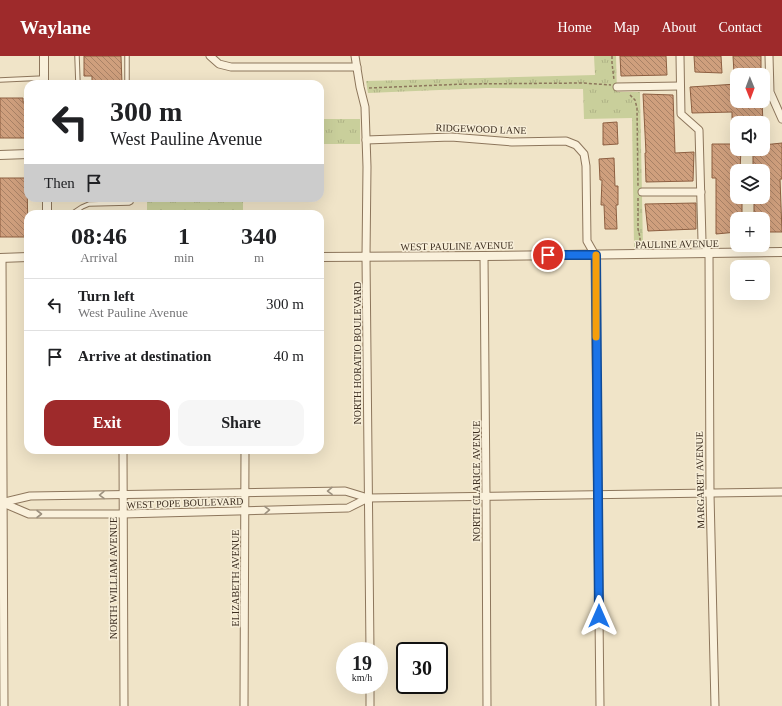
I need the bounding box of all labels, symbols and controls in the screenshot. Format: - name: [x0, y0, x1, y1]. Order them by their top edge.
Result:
- text: Waylane: [20, 17, 91, 38]
- text: Home: [558, 20, 592, 35]
- text: Map: [614, 20, 639, 35]
- text: About: [661, 20, 696, 35]
- text: Contact: [718, 20, 762, 35]
- north arrow: [730, 68, 770, 108]
- map controls: [730, 68, 770, 300]
- icon: left: [44, 96, 96, 148]
- text: 300 m: [110, 96, 182, 127]
- button: sound: [730, 116, 770, 156]
- street label: RIDGEWOOD LANE: [435, 122, 527, 136]
- text: West Pauline Avenue: [110, 129, 262, 149]
- button: layers: [730, 164, 770, 204]
- icon: arrive: [83, 172, 105, 194]
- text: Then: [44, 175, 75, 191]
- button: +: [730, 212, 770, 252]
- text: 08:46: [71, 223, 127, 249]
- text: 1: [178, 223, 190, 249]
- text: 340: [241, 223, 277, 249]
- pin: [531, 238, 565, 272]
- street label: PAULINE AVENUE: [635, 238, 719, 250]
- street label: WEST PAULINE AVENUE: [400, 240, 514, 252]
- icon: arrive: [537, 244, 559, 266]
- text: Arrival: [80, 250, 118, 265]
- text: min: [174, 250, 194, 265]
- text: m: [254, 250, 264, 265]
- button: −: [730, 260, 770, 300]
- street label: NORTH HORATIO BOULEVARD: [352, 281, 363, 425]
- text: Turn left: [78, 288, 135, 304]
- icon: left: [44, 294, 66, 316]
- text: 300 m: [266, 296, 304, 312]
- text: West Pauline Avenue: [78, 305, 188, 320]
- icon: arrive: [44, 346, 66, 368]
- text: Arrive at destination: [78, 348, 211, 364]
- text: 40 m: [274, 348, 304, 364]
- button: Exit: [44, 400, 170, 446]
- button: Share: [178, 400, 304, 446]
- street label: NORTH CLARICE AVENUE: [471, 421, 482, 541]
- street label: MARGARET AVENUE: [694, 431, 706, 529]
- one-way arrow: [327, 487, 333, 495]
- one-way arrow: [99, 491, 105, 499]
- street label: WEST POPE BOULEVARD: [126, 495, 244, 511]
- one-way arrow: [264, 506, 270, 515]
- one-way arrow: [36, 510, 42, 518]
- street label: NORTH WILLIAM AVENUE: [108, 517, 119, 639]
- street label: ELIZABETH AVENUE: [230, 530, 241, 626]
- position arrow: [578, 595, 620, 637]
- speed limit sign: 30: [396, 642, 448, 694]
- text: 19: [352, 652, 372, 674]
- text: km/h: [352, 672, 372, 683]

